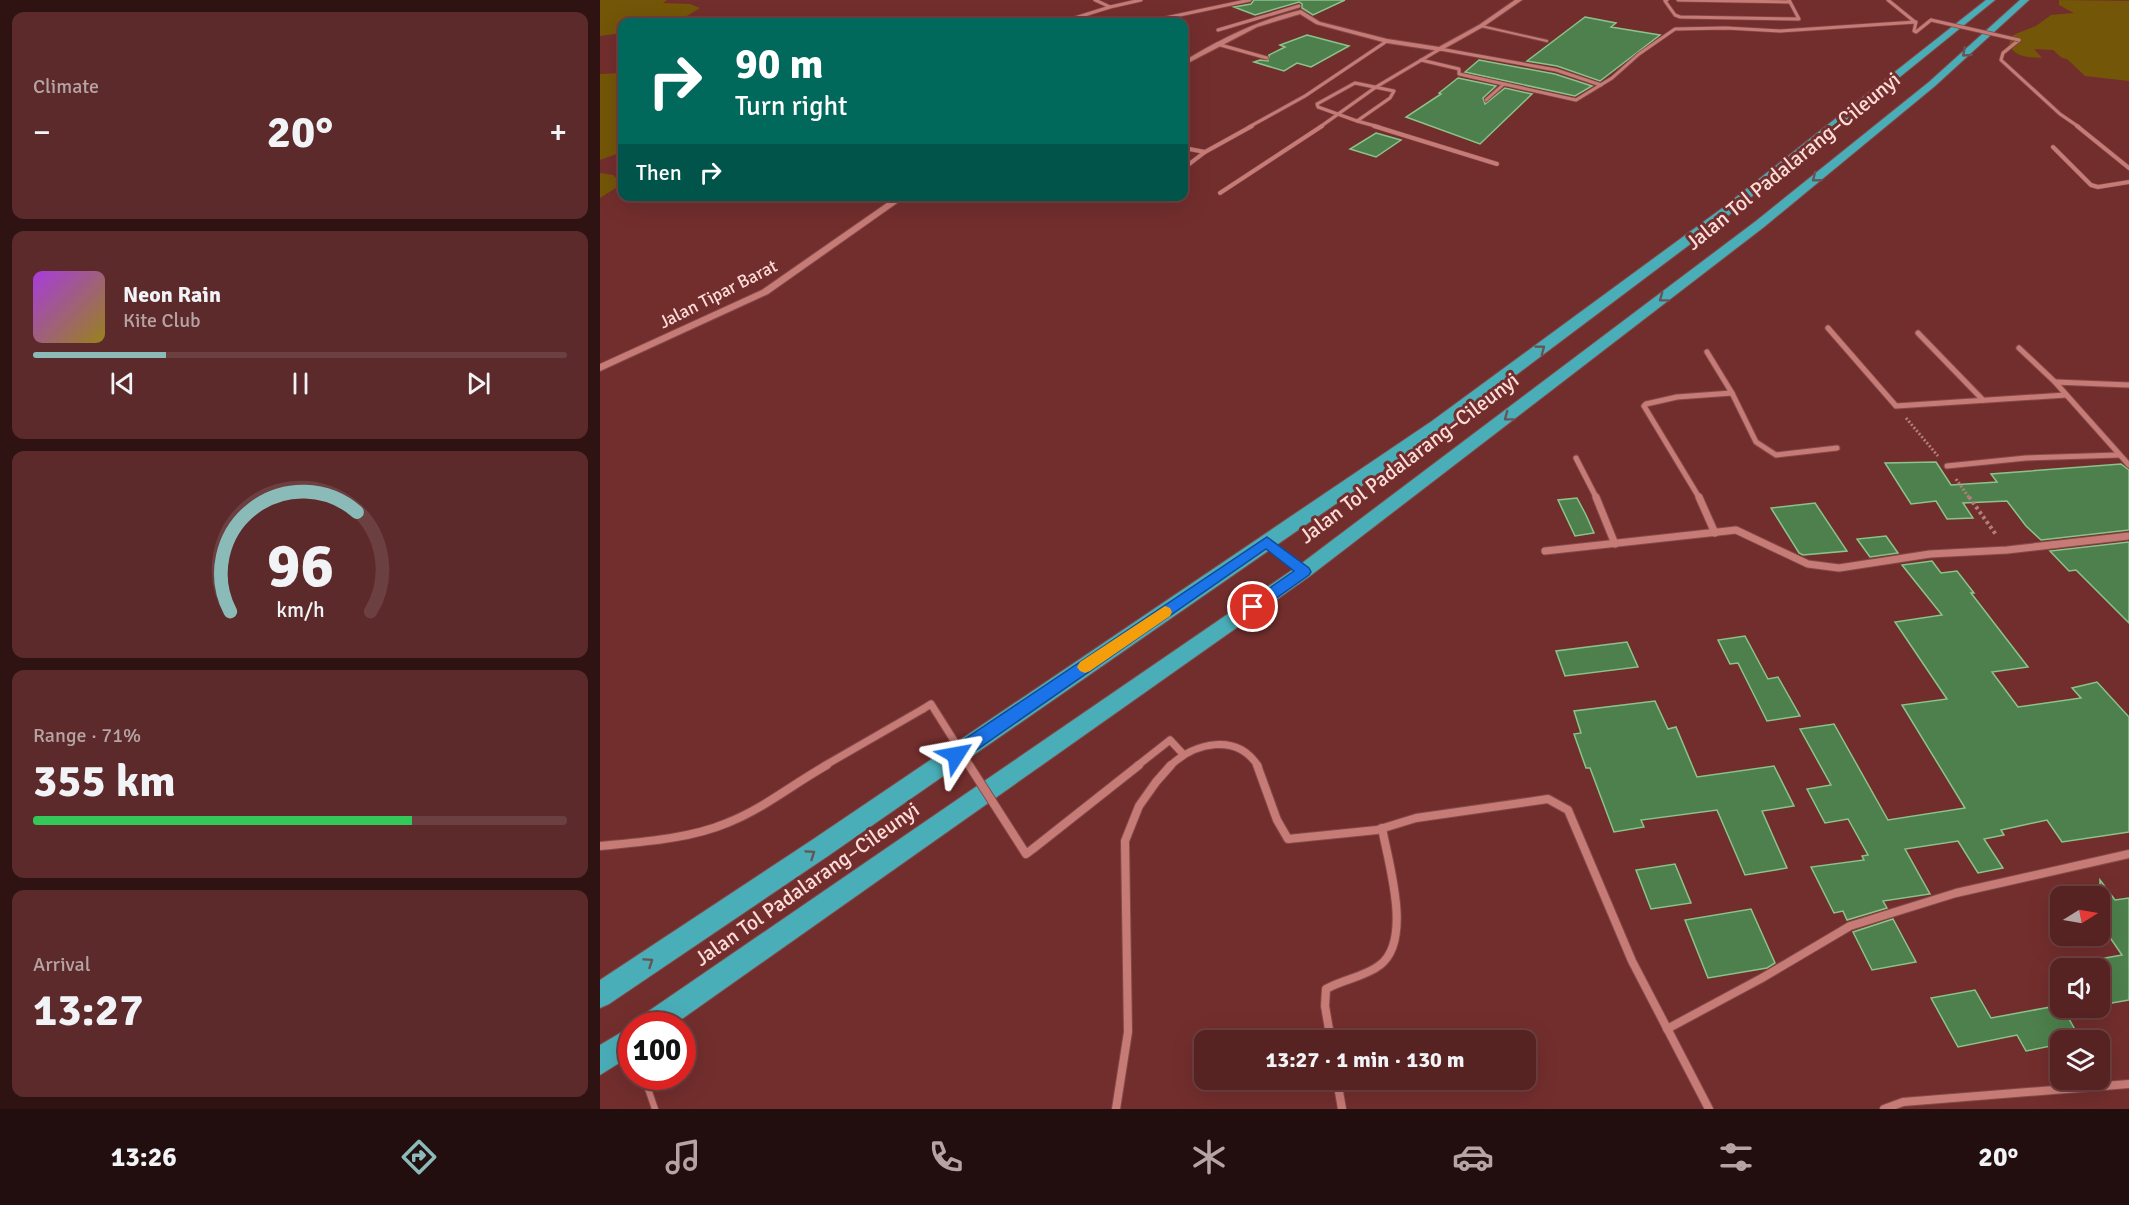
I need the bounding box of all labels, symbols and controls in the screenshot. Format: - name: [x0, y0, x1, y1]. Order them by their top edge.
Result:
- text: 90 m: [735, 39, 824, 90]
- icon: right: [636, 42, 714, 120]
- one-way arrow: [1963, 46, 1974, 57]
- street label: Jalan Tol Padalarang–Cileunyi: [1681, 66, 1905, 256]
- text: Climate: [33, 74, 99, 99]
- text: Turn right: [735, 90, 848, 123]
- text: 20°: [267, 105, 333, 160]
- text: −: [33, 112, 51, 153]
- text: +: [549, 112, 567, 153]
- icon: right: [694, 156, 727, 189]
- text: Then: [636, 159, 682, 186]
- one-way arrow: [1812, 171, 1823, 182]
- street label: Jalan Tipar Barat: [655, 255, 781, 333]
- text: Neon Rain: [123, 281, 221, 308]
- one-way arrow: [1659, 291, 1670, 302]
- text: Kite Club: [123, 308, 201, 333]
- one-way arrow: [1535, 345, 1546, 356]
- icon: previous: [106, 367, 139, 400]
- icon: pause: [284, 367, 317, 400]
- icon: next: [462, 367, 495, 400]
- street label: Jalan Tol Padalarang–Cileunyi: [1294, 367, 1524, 549]
- one-way arrow: [1504, 409, 1515, 420]
- text: 96: [266, 527, 334, 604]
- pin: [1227, 581, 1278, 632]
- icon: arrive: [1236, 590, 1269, 623]
- text: km/h: [276, 597, 324, 623]
- text: Range · 71%: [33, 723, 141, 748]
- position arrow: [924, 723, 988, 787]
- text: 355 km: [33, 754, 176, 809]
- street label: Jalan Tol Padalarang–Cileunyi: [690, 796, 924, 972]
- one-way arrow: [804, 850, 815, 861]
- north arrow: [2050, 886, 2110, 946]
- map controls: [2050, 886, 2110, 1090]
- text: Arrival: [33, 952, 91, 977]
- one-way arrow: [642, 958, 653, 969]
- button: sound: [2050, 958, 2110, 1018]
- text: 13:27: [33, 983, 143, 1038]
- speed limit sign: 100: [618, 1012, 696, 1090]
- button: layers: [2050, 1030, 2110, 1090]
- text: 13:27 · 1 min · 130 m: [1265, 1046, 1465, 1073]
- icon: directions: [398, 1136, 440, 1178]
- icon: music: [662, 1136, 704, 1178]
- icon: phone: [925, 1136, 967, 1178]
- icon: climate: [1188, 1136, 1230, 1178]
- icon: car: [1452, 1136, 1494, 1178]
- icon: filters: [1715, 1136, 1757, 1178]
- text: 13:26: [111, 1141, 177, 1174]
- text: 20°: [1978, 1141, 2018, 1174]

